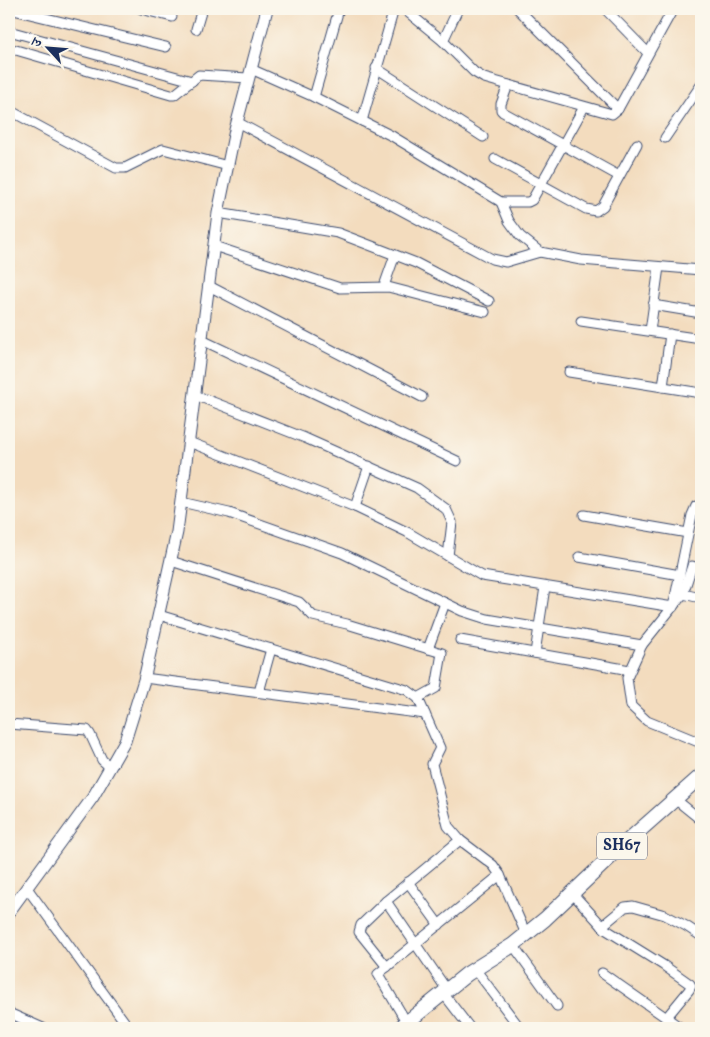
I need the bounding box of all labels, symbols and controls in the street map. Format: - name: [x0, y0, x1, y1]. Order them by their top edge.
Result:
- north arrow: [22, 22, 72, 72]
- text: उ: [27, 35, 48, 51]
- road number: SH67: [597, 832, 647, 859]

